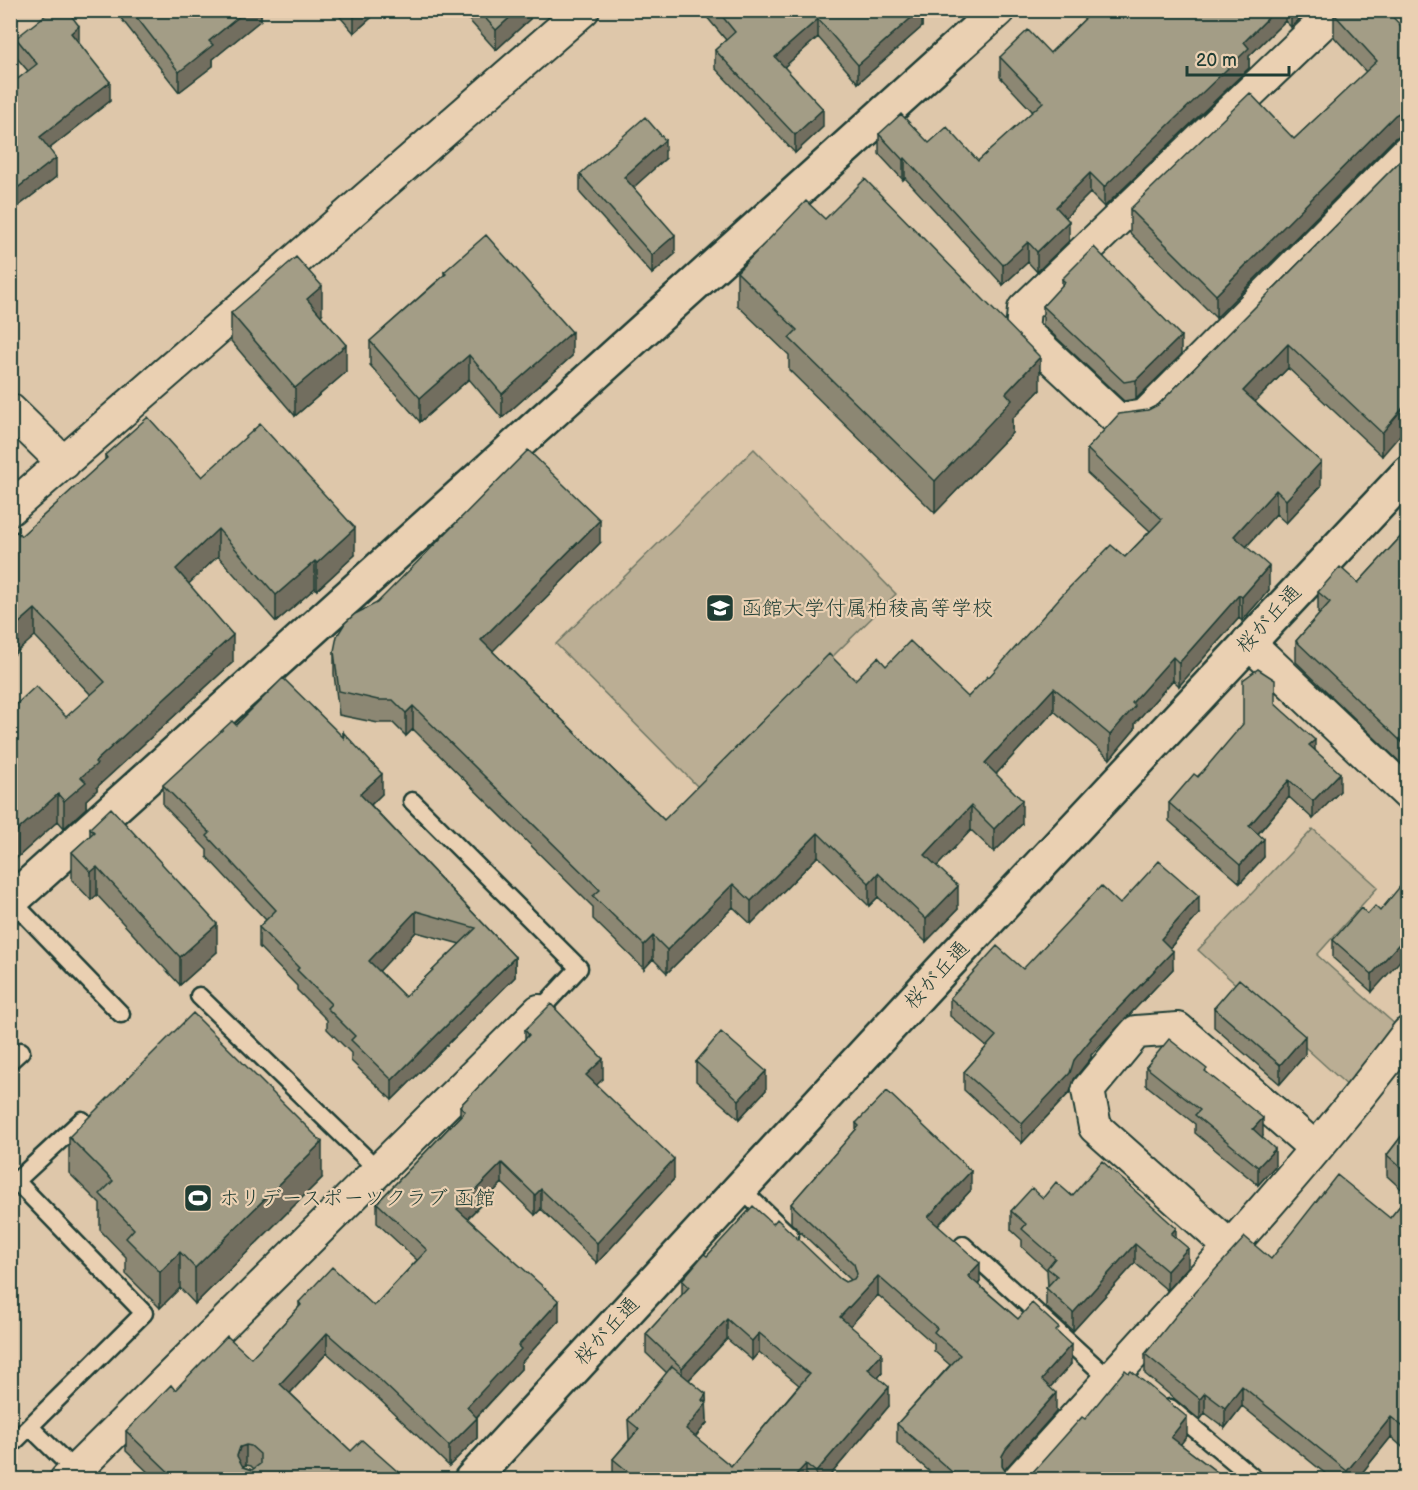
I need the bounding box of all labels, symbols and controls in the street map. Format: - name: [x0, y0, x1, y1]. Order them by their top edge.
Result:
- scale bar: [1187, 39, 1289, 77]
- text: 20 m: [1196, 50, 1237, 71]
- street label: 桜が丘通: [1231, 580, 1307, 658]
- school or university icon: 函館大学付属柏稜高等学校: [704, 592, 736, 624]
- place label: 函館大学付属柏稜高等学校: [741, 596, 993, 621]
- street label: 桜が丘通: [899, 936, 975, 1014]
- sports icon: ホリデースポーツクラブ 函館: [182, 1182, 214, 1214]
- place label: ホリデースポーツクラブ 函館: [219, 1186, 496, 1211]
- street label: 桜が丘通: [569, 1292, 645, 1370]

